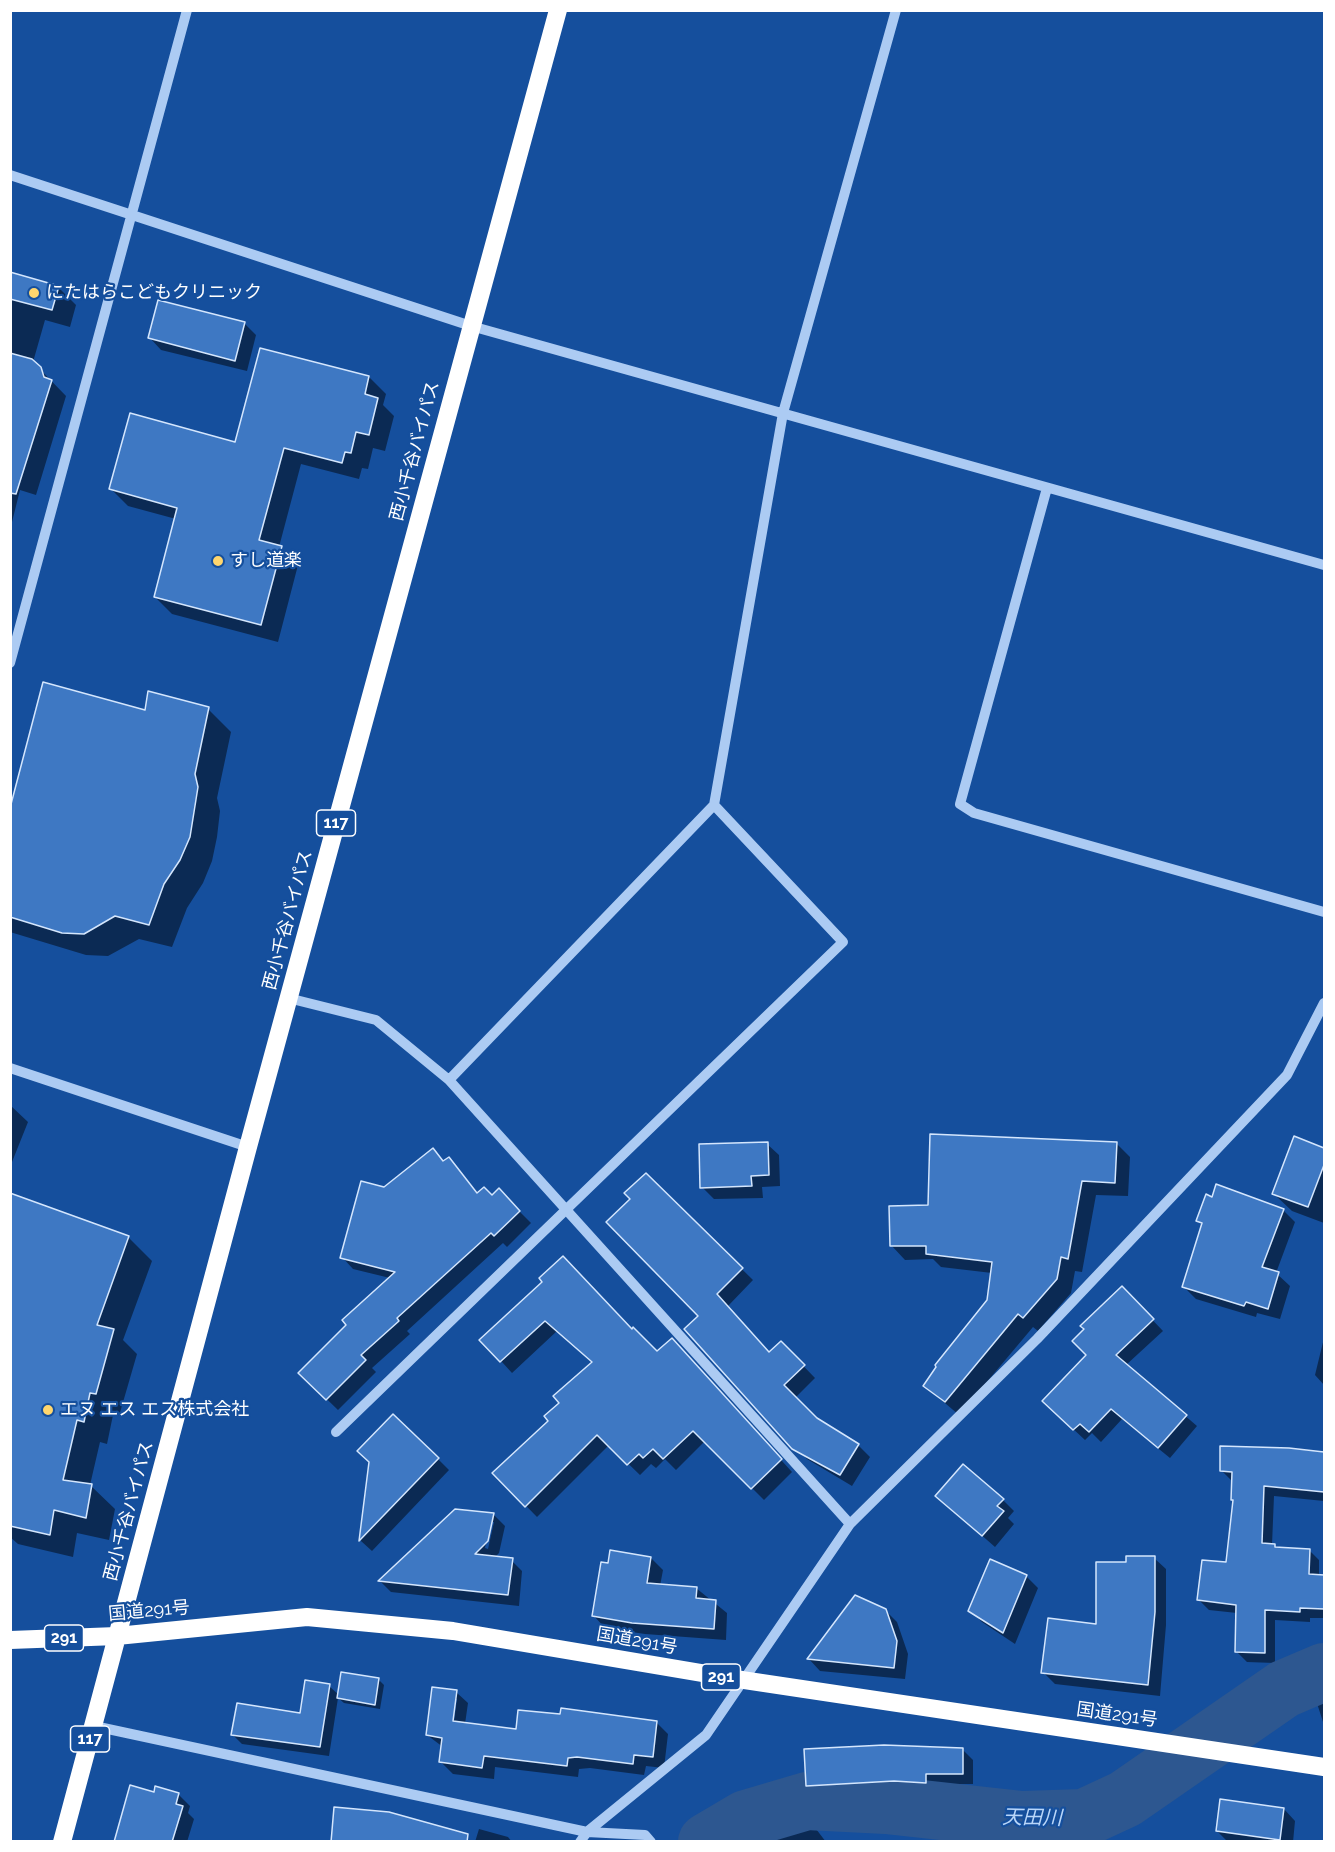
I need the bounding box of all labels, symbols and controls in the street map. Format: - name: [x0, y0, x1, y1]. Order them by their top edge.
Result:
- place label: にたはらこどもクリニック: [46, 282, 262, 304]
- marker: にたはらこどもクリニック: [27, 286, 41, 300]
- street label: 西小千谷バイパス: [386, 379, 444, 523]
- place label: すし道楽: [230, 550, 302, 572]
- marker: すし道楽: [211, 554, 225, 568]
- road number: 117: [316, 810, 356, 836]
- street label: 西小千谷バイパス: [259, 848, 317, 992]
- place label: エヌ エス エス株式会社: [60, 1399, 249, 1421]
- marker: エヌ エス エス株式会社: [41, 1403, 55, 1417]
- street label: 西小千谷バイパス: [100, 1439, 158, 1583]
- street label: 国道291号: [107, 1597, 191, 1625]
- street label: 国道291号: [595, 1623, 679, 1659]
- road number: 291: [44, 1625, 84, 1651]
- road number: 291: [702, 1664, 740, 1690]
- street label: 国道291号: [1075, 1699, 1159, 1731]
- road number: 117: [70, 1726, 110, 1752]
- water label: 天田川: [1002, 1805, 1062, 1831]

